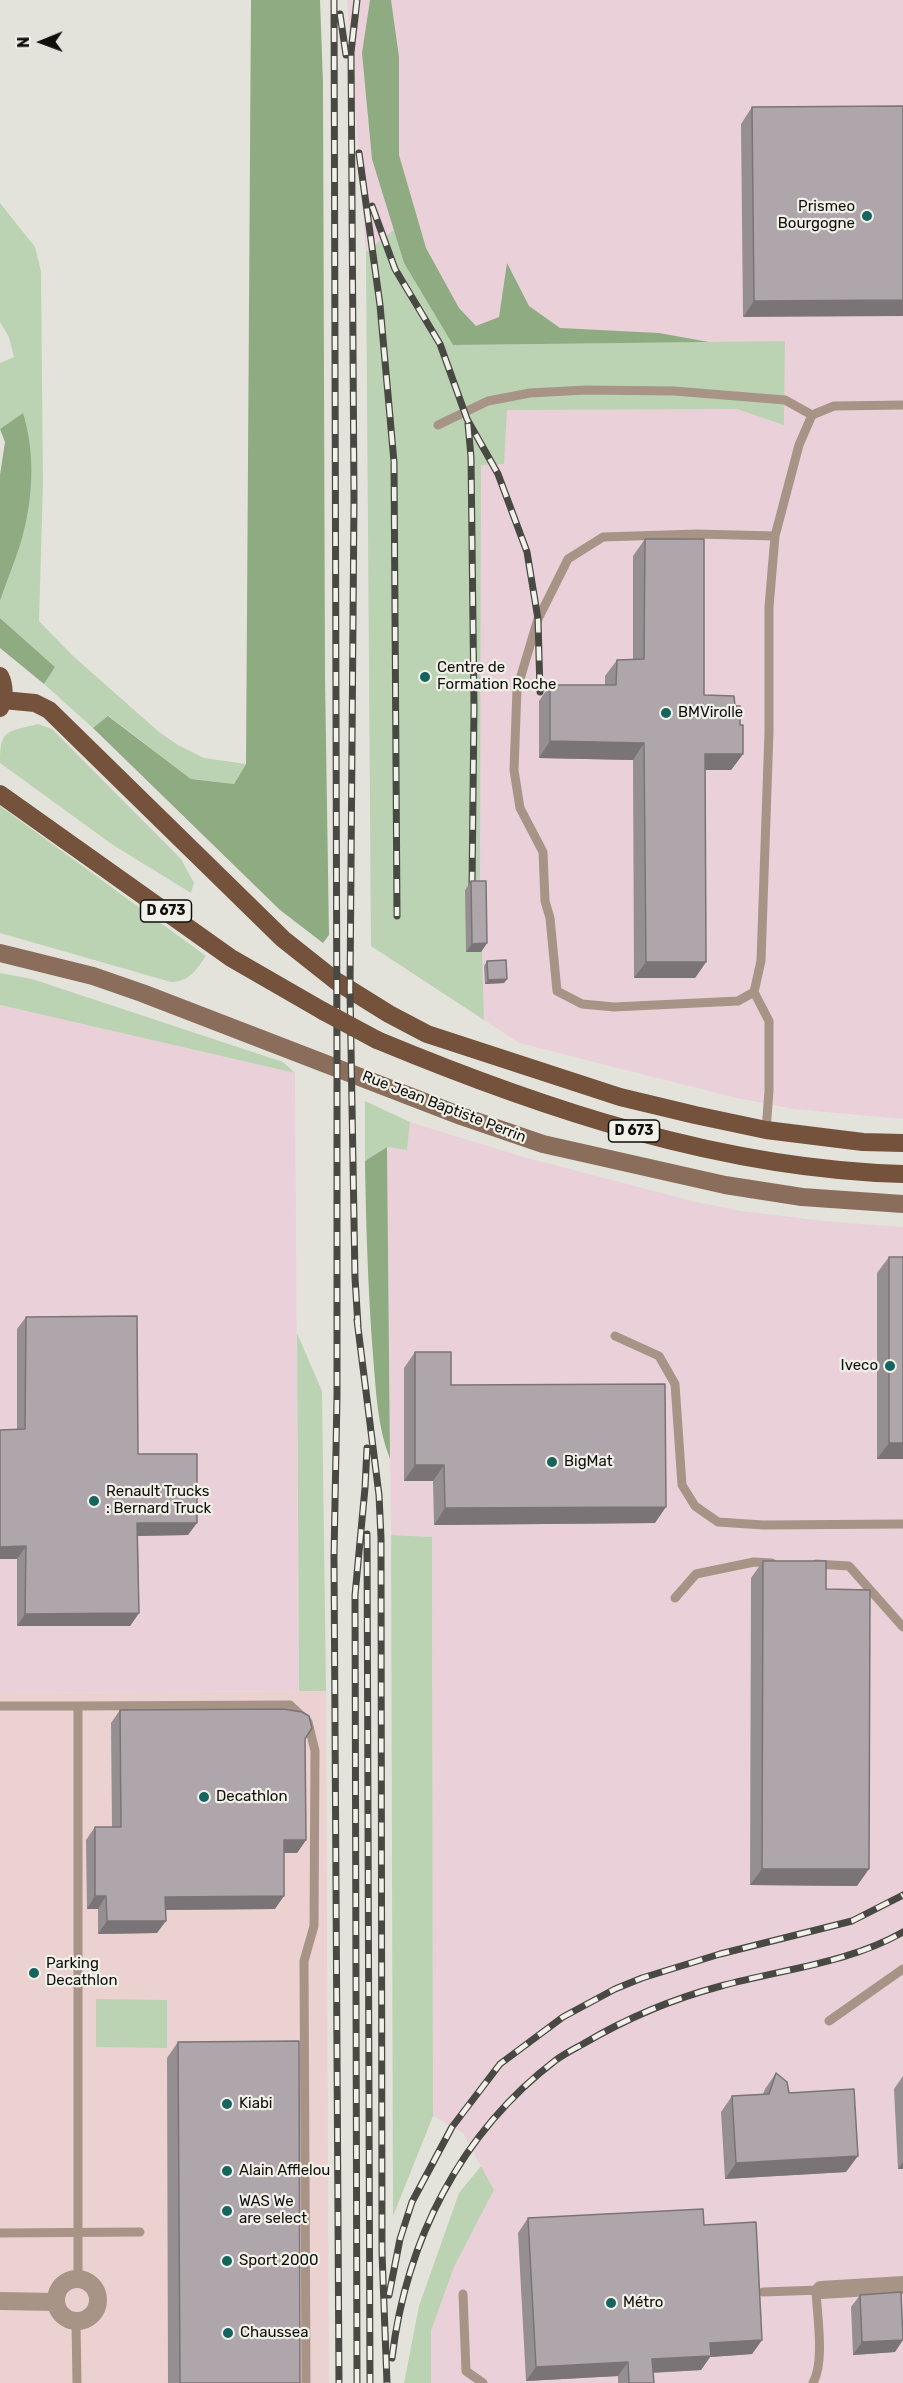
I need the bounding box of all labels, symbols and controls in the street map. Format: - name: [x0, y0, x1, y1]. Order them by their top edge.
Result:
- north arrow: [12, 12, 72, 72]
- text: N: [14, 36, 33, 48]
- place label: Prismeo Bourgogne: [778, 198, 855, 233]
- marker: Prismeo Bourgogne: [860, 209, 874, 223]
- place label: Centre de Formation Roche: [437, 659, 556, 694]
- marker: Centre de Formation Roche: [418, 670, 432, 684]
- place label: BMVirolle: [678, 704, 743, 722]
- marker: BMVirolle: [659, 706, 673, 720]
- road number: D 673: [140, 900, 192, 922]
- street label: Rue Jean Baptiste Perrin: [359, 1067, 529, 1147]
- road number: D 673: [608, 1120, 660, 1142]
- place label: Iveco: [841, 1357, 878, 1375]
- marker: Iveco: [883, 1359, 897, 1373]
- place label: BigMat: [564, 1453, 613, 1471]
- marker: BigMat: [545, 1455, 559, 1469]
- place label: Renault Trucks : Bernard Truck: [106, 1483, 211, 1518]
- marker: Renault Trucks : Bernard Truck: [87, 1494, 101, 1508]
- place label: Decathlon: [216, 1788, 288, 1806]
- marker: Decathlon: [197, 1790, 211, 1804]
- place label: Parking Decathlon: [46, 1955, 118, 1990]
- marker: Parking Decathlon: [27, 1966, 41, 1980]
- place label: Kiabi: [239, 2095, 272, 2113]
- marker: Kiabi: [220, 2097, 234, 2111]
- place label: Alain Afflelou: [239, 2162, 330, 2180]
- marker: Alain Afflelou: [220, 2164, 234, 2178]
- place label: WAS We are select: [239, 2193, 307, 2228]
- marker: WAS We are select: [220, 2204, 234, 2218]
- place label: Sport 2000: [239, 2252, 318, 2270]
- marker: Sport 2000: [220, 2254, 234, 2268]
- place label: Métro: [623, 2294, 663, 2312]
- marker: Métro: [604, 2296, 618, 2310]
- place label: Chaussea: [240, 2324, 308, 2342]
- marker: Chaussea: [221, 2326, 235, 2340]

